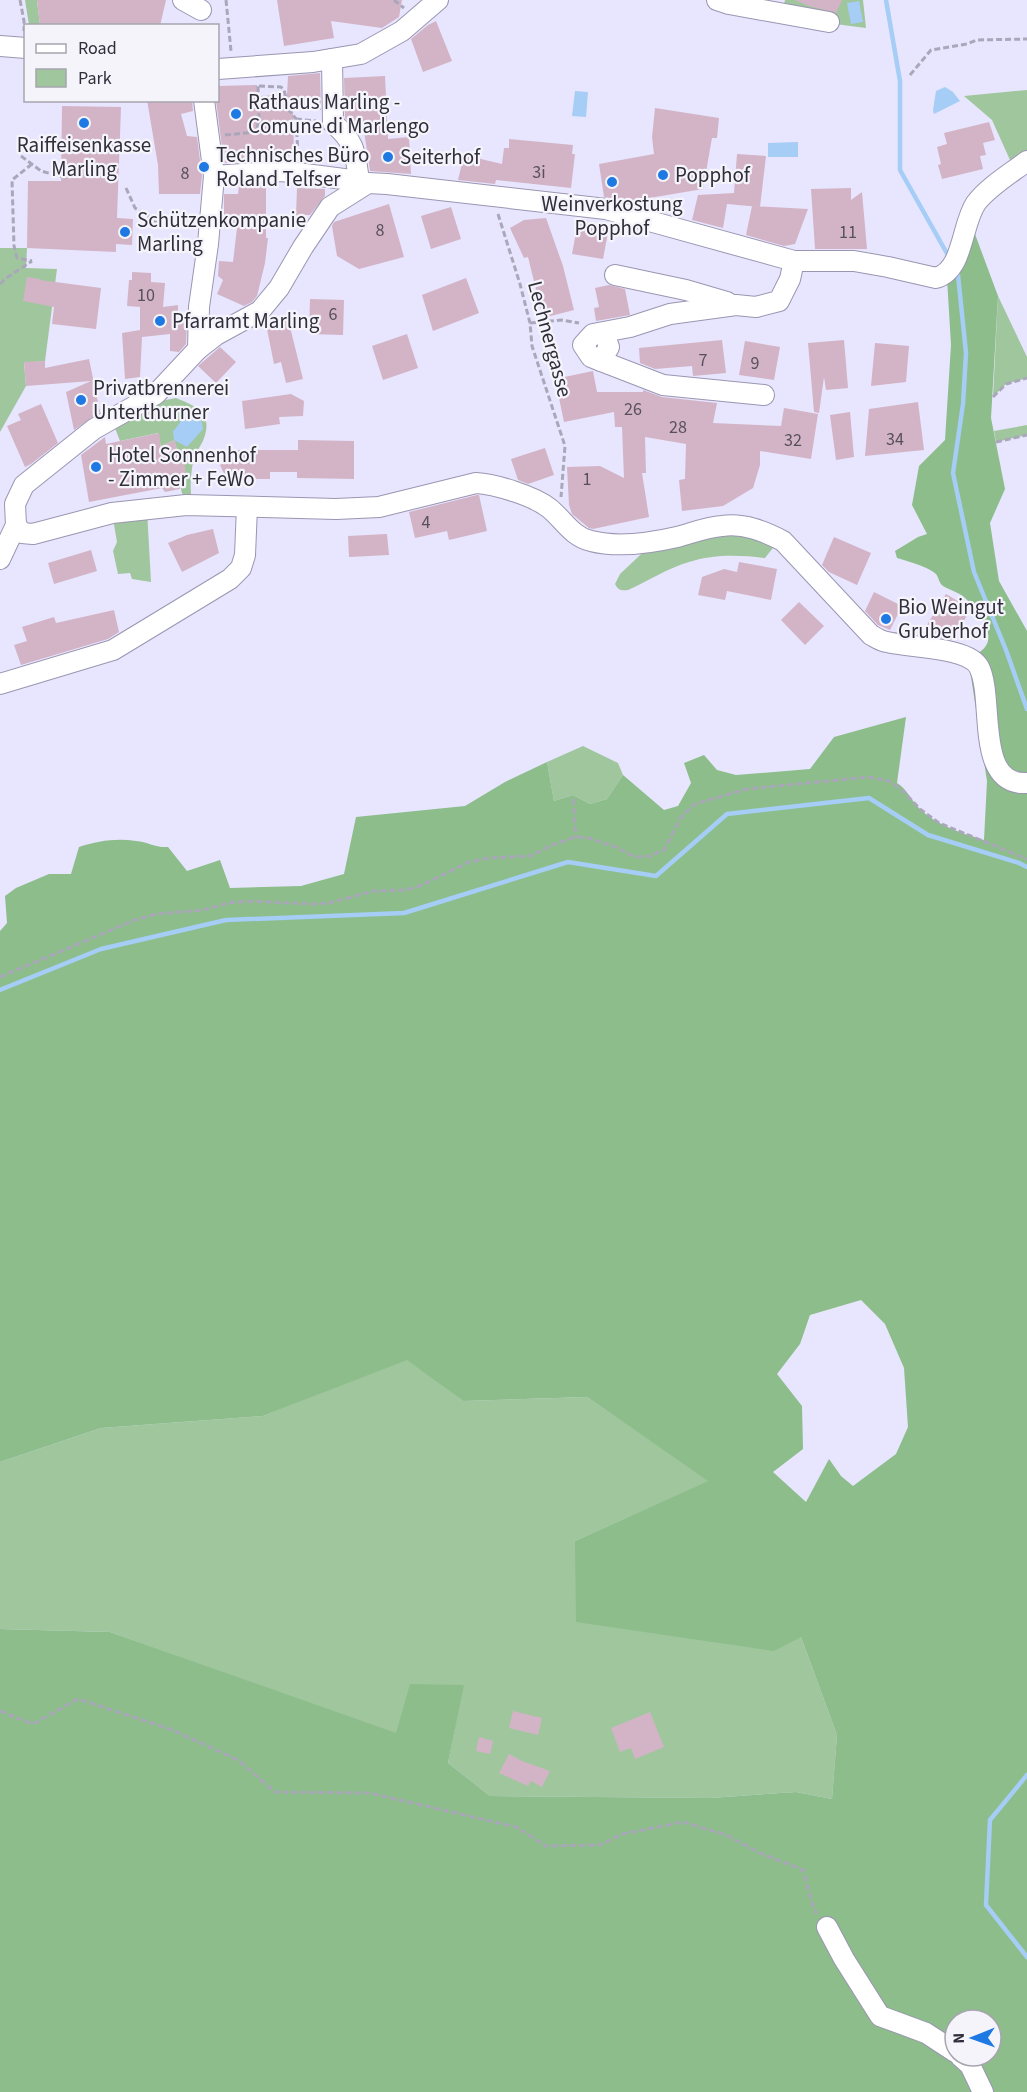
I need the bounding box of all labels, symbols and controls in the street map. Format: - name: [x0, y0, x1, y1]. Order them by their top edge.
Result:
- legend: [24, 24, 219, 102]
- text: Road: [78, 36, 117, 61]
- text: Park: [78, 66, 112, 91]
- place label: Rathaus Marling - Comune di Marlengo: [248, 87, 429, 141]
- marker: Rathaus Marling - Comune di Marlengo: [229, 107, 243, 121]
- marker: Raiffeisenkasse Marling: [77, 116, 91, 130]
- place label: Raiffeisenkasse Marling: [17, 130, 151, 184]
- place label: Technisches Büro Roland Telfser: [216, 140, 369, 194]
- place label: Seiterhof: [400, 142, 481, 172]
- marker: Seiterhof: [381, 150, 395, 164]
- marker: Technisches Büro Roland Telfser: [197, 160, 211, 174]
- house number: 3i: [532, 160, 546, 185]
- place label: Popphof: [675, 160, 751, 190]
- house number: 8: [181, 161, 190, 186]
- marker: Popphof: [656, 168, 670, 182]
- marker: Weinverkostung Popphof: [605, 175, 619, 189]
- place label: Weinverkostung Popphof: [541, 189, 683, 243]
- place label: Schützenkompanie Marling: [137, 205, 306, 259]
- house number: 8: [376, 218, 385, 243]
- house number: 11: [839, 220, 857, 245]
- marker: Schützenkompanie Marling: [118, 225, 132, 239]
- street label: Lechnergasse: [520, 278, 580, 400]
- house number: 10: [137, 283, 155, 308]
- house number: 6: [329, 302, 338, 327]
- place label: Pfarramt Marling: [172, 306, 320, 336]
- marker: Pfarramt Marling: [153, 314, 167, 328]
- house number: 7: [699, 348, 708, 373]
- house number: 9: [751, 351, 760, 376]
- place label: Privatbrennerei Unterthurner: [93, 373, 229, 427]
- marker: Privatbrennerei Unterthurner: [74, 393, 88, 407]
- house number: 26: [624, 397, 642, 422]
- house number: 28: [669, 415, 687, 440]
- house number: 34: [886, 427, 904, 452]
- house number: 32: [784, 428, 802, 453]
- place label: Hotel Sonnenhof - Zimmer + FeWo: [108, 440, 257, 494]
- marker: Hotel Sonnenhof - Zimmer + FeWo: [89, 460, 103, 474]
- house number: 1: [583, 467, 591, 492]
- house number: 4: [422, 510, 431, 535]
- place label: Bio Weingut Gruberhof: [898, 592, 1004, 646]
- marker: Bio Weingut Gruberhof: [879, 612, 893, 626]
- north arrow: [943, 2008, 1003, 2068]
- text: N: [948, 2033, 970, 2044]

